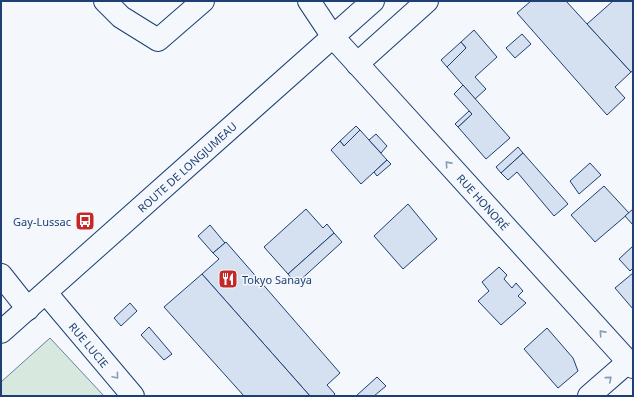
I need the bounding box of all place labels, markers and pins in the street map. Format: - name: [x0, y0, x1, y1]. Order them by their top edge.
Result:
- bus stop icon: Gay-Lussac: [74, 210, 96, 232]
- place label: Gay-Lussac: [13, 214, 71, 229]
- restaurant icon: Tokyo Sanaya: [217, 268, 239, 290]
- place label: Tokyo Sanaya: [242, 272, 312, 287]

